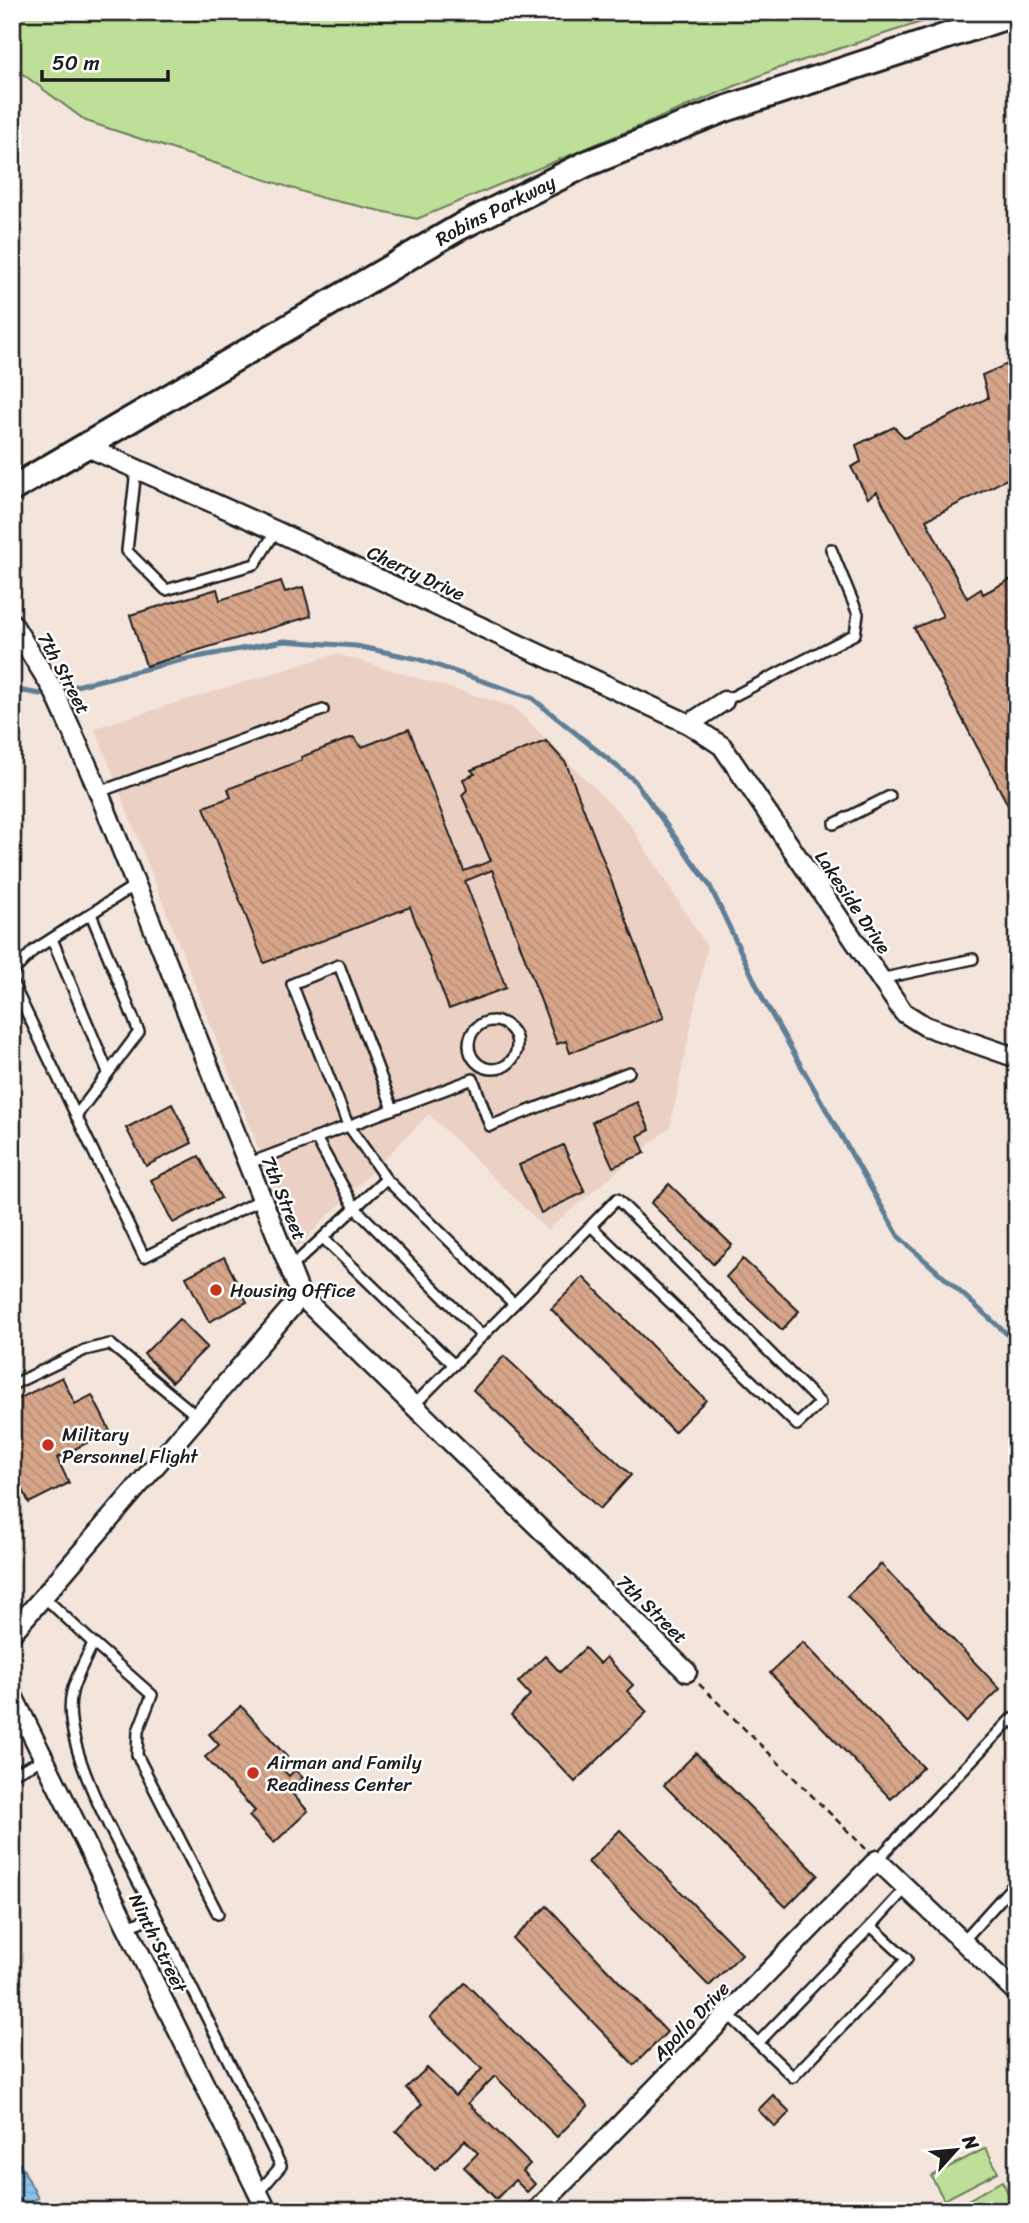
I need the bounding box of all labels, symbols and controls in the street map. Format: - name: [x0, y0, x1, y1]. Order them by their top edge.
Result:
- scale bar: [42, 38, 168, 82]
- text: 50 m: [52, 44, 100, 82]
- street label: Robins Parkway: [429, 165, 561, 255]
- street label: Cherry Drive: [361, 536, 471, 610]
- street label: 7th Street: [28, 626, 100, 720]
- street label: Lakeside Drive: [806, 843, 900, 961]
- street label: 7th Street: [252, 1150, 316, 1246]
- place label: Housing Office: [230, 1274, 356, 1307]
- marker: Housing Office: [208, 1282, 224, 1298]
- place label: Military Personnel Flight: [62, 1418, 199, 1473]
- marker: Military Personnel Flight: [40, 1437, 56, 1453]
- street label: 7th Street: [608, 1566, 696, 1652]
- place label: Airman and Family Readiness Center: [266, 1746, 422, 1801]
- marker: Airman and Family Readiness Center: [245, 1765, 261, 1781]
- street label: Ninth Street: [120, 1888, 197, 2000]
- street label: Apollo Drive: [644, 1973, 738, 2069]
- north arrow: [920, 2114, 990, 2184]
- text: N: [953, 2128, 989, 2157]

